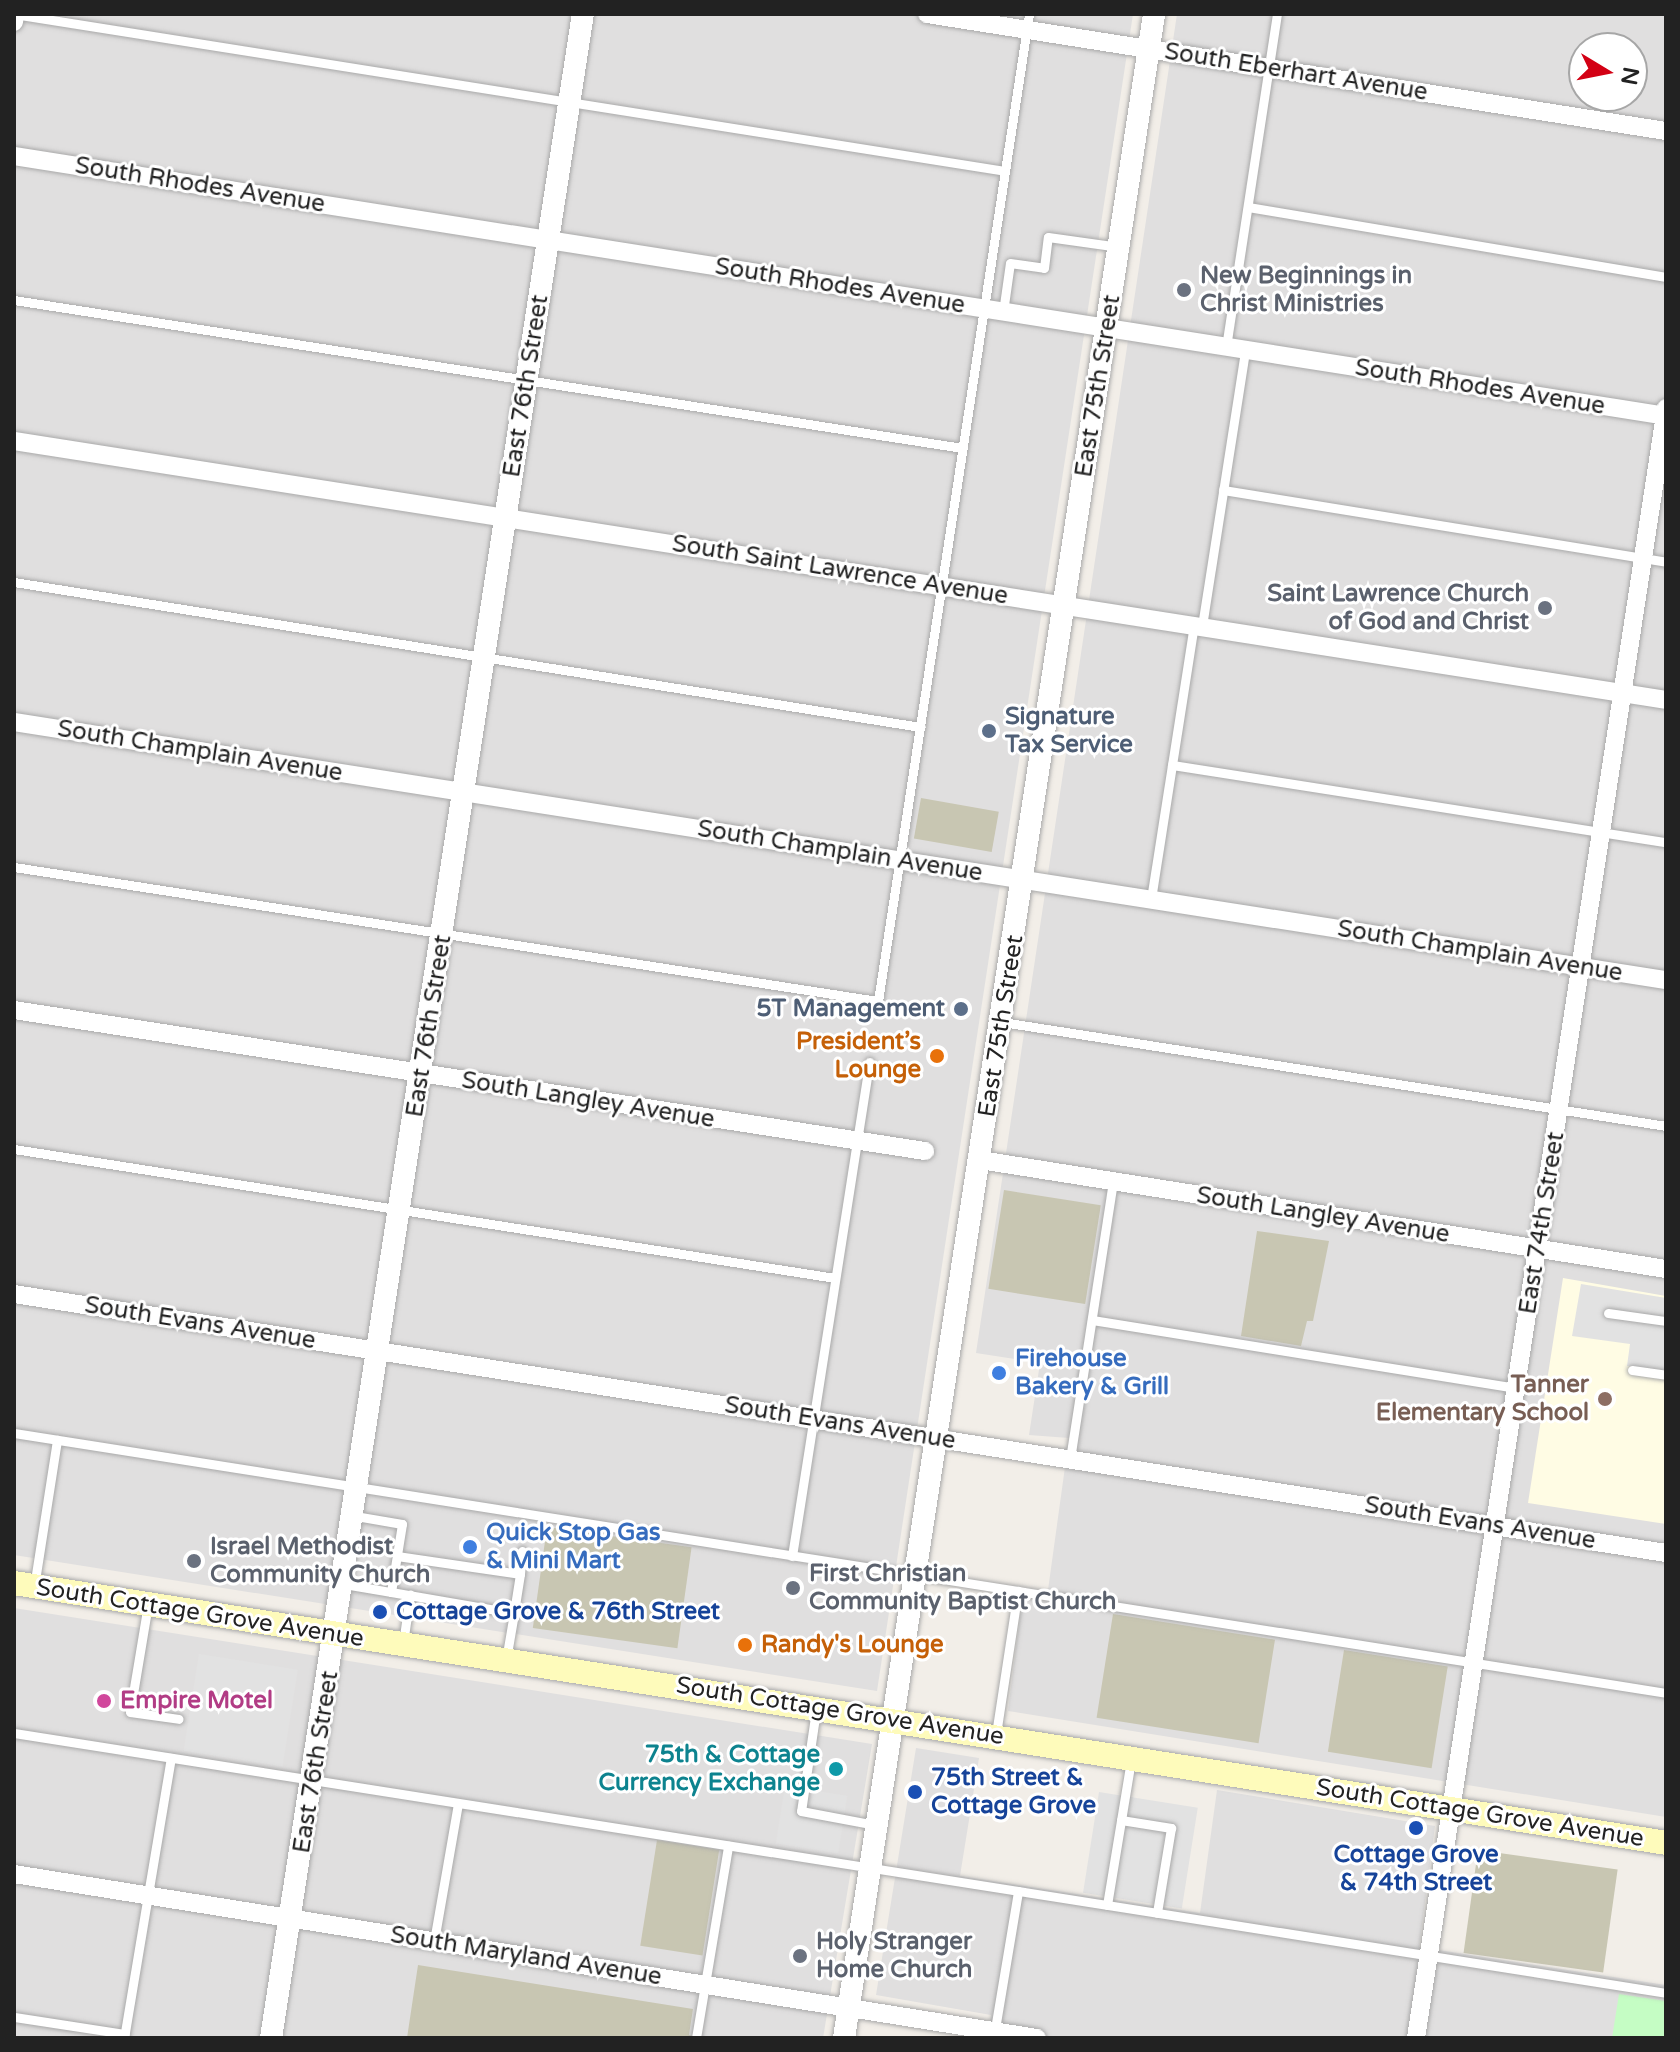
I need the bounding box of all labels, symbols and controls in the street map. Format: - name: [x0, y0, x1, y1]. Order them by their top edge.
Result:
- north arrow: [1568, 32, 1648, 112]
- street label: South Eberhart Avenue: [1162, 37, 1430, 107]
- text: N: [1615, 65, 1644, 87]
- street label: South Rhodes Avenue: [73, 151, 327, 219]
- street label: South Rhodes Avenue: [713, 252, 967, 320]
- place label: New Beginnings in Christ Ministries: [1200, 262, 1412, 318]
- marker: New Beginnings in Christ Ministries: [1175, 281, 1193, 299]
- street label: East 76th Street: [497, 293, 555, 479]
- street label: East 75th Street: [1069, 293, 1127, 479]
- street label: South Rhodes Avenue: [1353, 353, 1607, 421]
- street label: South Saint Lawrence Avenue: [670, 529, 1010, 611]
- place label: Saint Lawrence Church of God and Christ: [1267, 580, 1529, 636]
- marker: Saint Lawrence Church of God and Christ: [1536, 599, 1554, 617]
- place label: Signature Tax Service: [1005, 703, 1133, 759]
- street label: South Champlain Avenue: [55, 714, 345, 788]
- marker: Signature Tax Service: [980, 722, 998, 740]
- street label: South Champlain Avenue: [695, 814, 985, 888]
- street label: South Champlain Avenue: [1335, 914, 1625, 988]
- street label: East 76th Street: [400, 933, 458, 1119]
- street label: East 75th Street: [972, 933, 1030, 1119]
- place label: 5T Management: [756, 995, 945, 1023]
- marker: 5T Management: [952, 1000, 970, 1018]
- place label: President’s Lounge: [796, 1028, 921, 1084]
- marker: President’s Lounge: [928, 1047, 946, 1065]
- street label: South Langley Avenue: [460, 1066, 716, 1134]
- street label: East 74th Street: [1513, 1130, 1571, 1316]
- street label: South Langley Avenue: [1195, 1181, 1451, 1249]
- street label: South Evans Avenue: [83, 1291, 317, 1355]
- place label: Firehouse Bakery & Grill: [1015, 1345, 1169, 1401]
- marker: Firehouse Bakery & Grill: [990, 1364, 1008, 1382]
- place label: Tanner Elementary School: [1376, 1371, 1589, 1427]
- marker: Tanner Elementary School: [1596, 1390, 1614, 1408]
- street label: South Evans Avenue: [723, 1391, 957, 1455]
- street label: South Evans Avenue: [1363, 1491, 1597, 1555]
- place label: Quick Stop Gas & Mini Mart: [486, 1519, 660, 1575]
- place label: Israel Methodist Community Church: [210, 1533, 430, 1589]
- marker: Quick Stop Gas & Mini Mart: [461, 1538, 479, 1556]
- marker: Israel Methodist Community Church: [185, 1552, 203, 1570]
- place label: First Christian Community Baptist Church: [809, 1560, 1116, 1616]
- street label: South Cottage Grove Avenue: [34, 1573, 366, 1653]
- marker: First Christian Community Baptist Church: [784, 1579, 802, 1597]
- place label: Cottage Grove & 76th Street: [396, 1598, 720, 1626]
- marker: Cottage Grove & 76th Street: [371, 1603, 389, 1621]
- place label: Randy's Lounge: [761, 1631, 944, 1659]
- marker: Randy's Lounge: [736, 1636, 754, 1654]
- street label: East 76th Street: [287, 1669, 345, 1855]
- street label: South Cottage Grove Avenue: [674, 1671, 1006, 1751]
- place label: Empire Motel: [120, 1687, 273, 1715]
- marker: Empire Motel: [95, 1692, 113, 1710]
- place label: 75th & Cottage Currency Exchange: [599, 1741, 820, 1797]
- marker: 75th & Cottage Currency Exchange: [827, 1760, 845, 1778]
- place label: 75th Street & Cottage Grove: [931, 1764, 1096, 1820]
- street label: South Cottage Grove Avenue: [1314, 1773, 1646, 1853]
- marker: 75th Street & Cottage Grove: [906, 1783, 924, 1801]
- marker: Cottage Grove & 74th Street: [1407, 1819, 1425, 1837]
- place label: Cottage Grove & 74th Street: [1333, 1841, 1499, 1897]
- street label: South Maryland Avenue: [388, 1920, 664, 1992]
- place label: Holy Stranger Home Church: [816, 1928, 972, 1984]
- marker: Holy Stranger Home Church: [791, 1947, 809, 1965]

